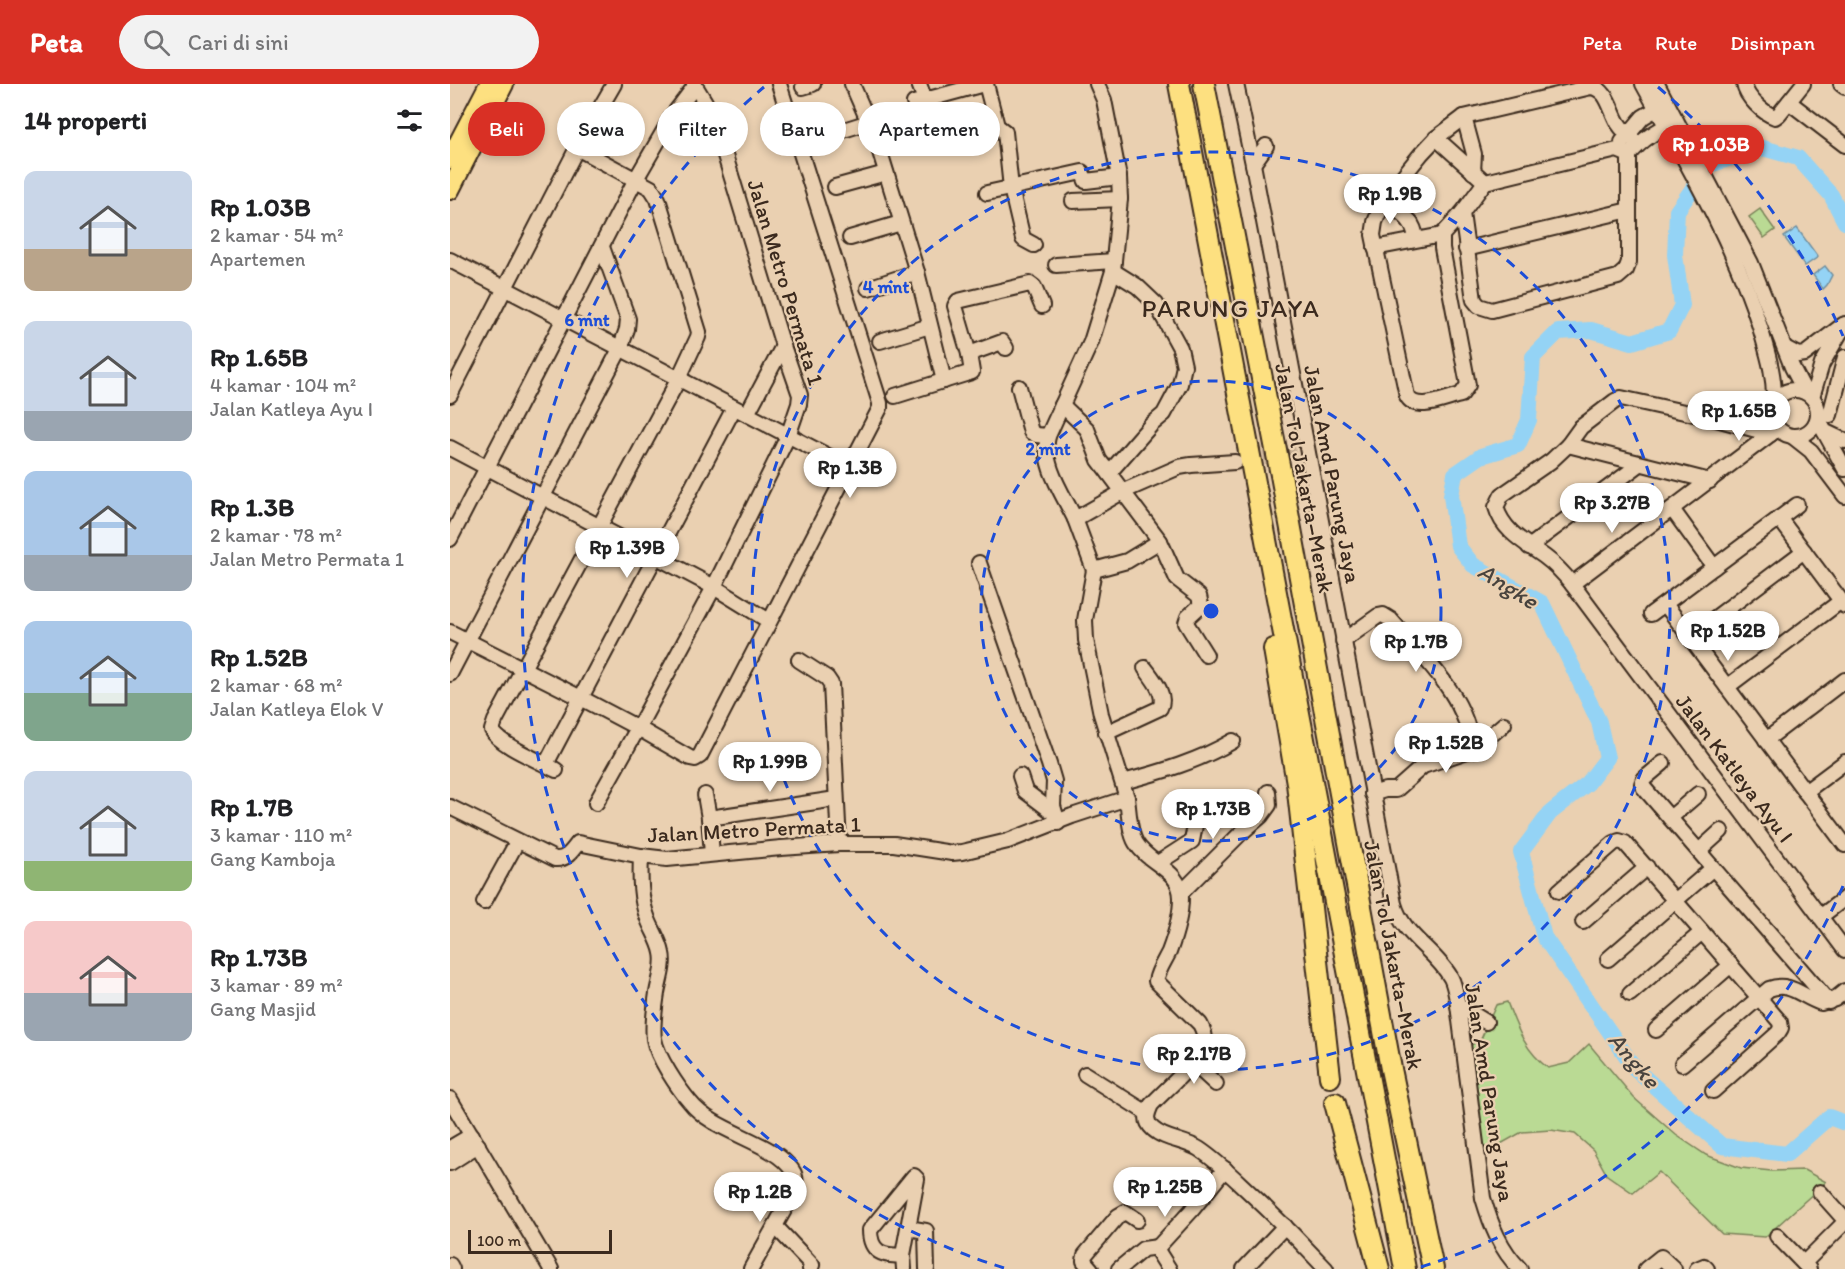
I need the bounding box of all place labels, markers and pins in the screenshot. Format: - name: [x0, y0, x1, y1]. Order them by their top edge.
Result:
- pin: Rp 1.03B: [1649, 125, 1773, 176]
- pin: Rp 1.9B: [1335, 174, 1445, 225]
- pin: Rp 1.65B: [1677, 391, 1801, 442]
- pin: Rp 1.3B: [795, 448, 905, 499]
- pin: Rp 3.27B: [1550, 483, 1674, 534]
- pin: Rp 1.39B: [565, 528, 689, 579]
- centre of rings: [1201, 601, 1221, 621]
- pin: Rp 1.52B: [1666, 611, 1790, 662]
- pin: Rp 1.7B: [1361, 622, 1471, 673]
- pin: Rp 1.52B: [1384, 723, 1508, 774]
- pin: Rp 1.99B: [708, 742, 832, 793]
- pin: Rp 1.73B: [1151, 789, 1275, 840]
- pin: Rp 2.17B: [1132, 1034, 1256, 1085]
- pin: Rp 1.25B: [1103, 1167, 1227, 1218]
- pin: Rp 1.2B: [705, 1172, 815, 1223]

